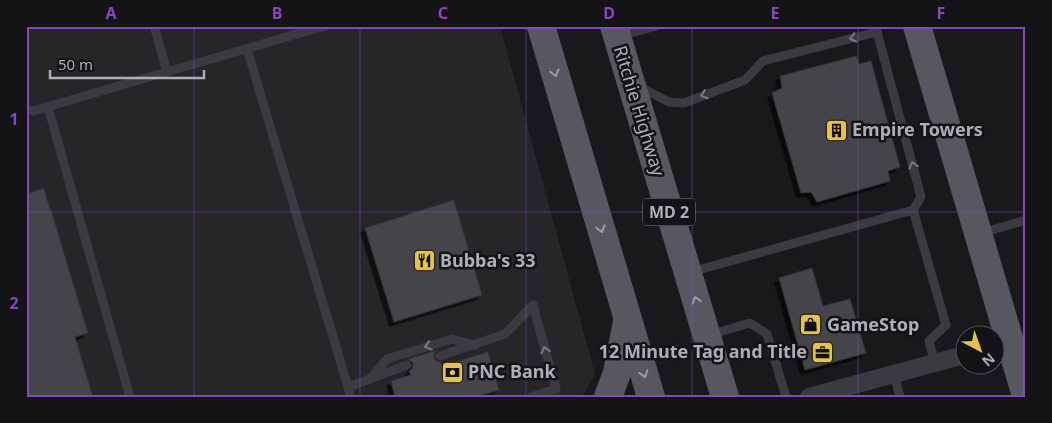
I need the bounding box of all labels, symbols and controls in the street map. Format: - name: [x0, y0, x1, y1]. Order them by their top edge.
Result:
- text: A: [105, 2, 117, 24]
- text: B: [272, 2, 282, 24]
- text: C: [438, 2, 448, 24]
- text: D: [603, 2, 615, 24]
- text: E: [771, 2, 780, 24]
- text: F: [937, 2, 945, 24]
- one-way arrow: [848, 32, 857, 43]
- street label: Ritchie Highway: [609, 43, 671, 180]
- scale bar: [50, 48, 204, 80]
- text: 50 m: [58, 54, 93, 74]
- one-way arrow: [550, 68, 560, 77]
- one-way arrow: [700, 89, 708, 99]
- text: 1: [9, 108, 19, 130]
- place label: Empire Towers: [852, 117, 983, 141]
- building icon: Empire Towers: [824, 118, 848, 142]
- one-way arrow: [908, 161, 918, 169]
- road number: MD 2: [643, 198, 695, 226]
- one-way arrow: [596, 224, 606, 232]
- place label: Bubba's 33: [440, 248, 536, 272]
- restaurant icon: Bubba's 33: [412, 249, 436, 273]
- text: 2: [9, 292, 19, 314]
- one-way arrow: [691, 296, 701, 304]
- place label: GameStop: [827, 312, 919, 336]
- shop icon: GameStop: [799, 313, 823, 337]
- north arrow: [954, 326, 1004, 376]
- place label: 12 Minute Tag and Title: [599, 339, 807, 363]
- one-way arrow: [424, 340, 433, 350]
- office icon: 12 Minute Tag and Title: [811, 340, 835, 364]
- one-way arrow: [541, 346, 551, 354]
- text: N: [978, 349, 999, 371]
- place label: PNC Bank: [468, 359, 556, 383]
- bank icon: PNC Bank: [440, 360, 464, 384]
- one-way arrow: [639, 370, 649, 378]

